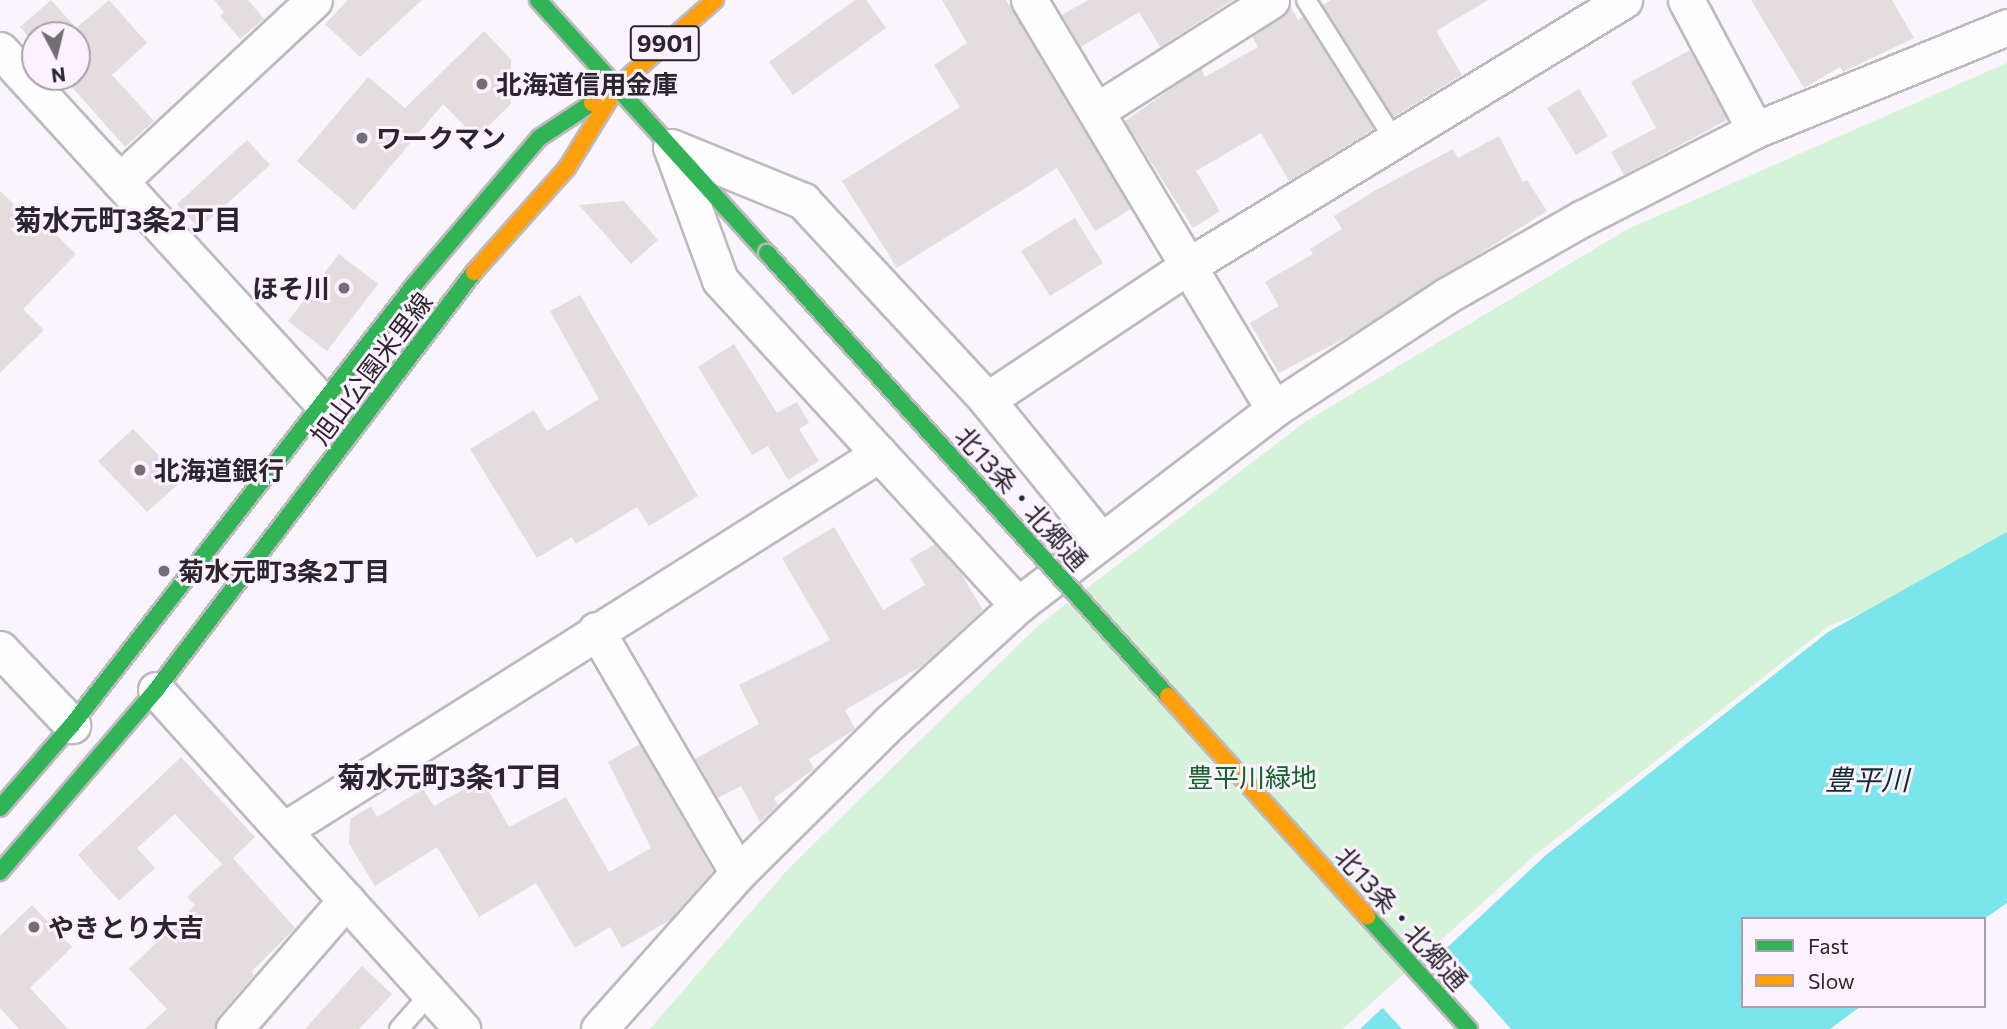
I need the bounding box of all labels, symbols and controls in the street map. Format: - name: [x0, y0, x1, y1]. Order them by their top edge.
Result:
- north arrow: [21, 21, 91, 91]
- road number: 9901: [628, 23, 702, 64]
- text: N: [50, 63, 67, 88]
- place label: 北海道信用金庫: [496, 68, 678, 100]
- marker: 北海道信用金庫: [474, 76, 490, 92]
- place label: ワークマン: [376, 122, 506, 154]
- marker: ワークマン: [354, 130, 370, 146]
- district label: 菊水元町3条2丁目: [14, 202, 242, 236]
- place label: ほそ川: [252, 272, 330, 304]
- marker: ほそ川: [336, 280, 352, 296]
- street label: 旭山公園米里線: [304, 286, 438, 450]
- street label: 北13条・北郷通: [950, 420, 1094, 576]
- place label: 北海道銀行: [154, 454, 284, 486]
- marker: 北海道銀行: [132, 462, 148, 478]
- place label: 菊水元町3条2丁目: [178, 555, 390, 587]
- marker: 菊水元町3条2丁目: [156, 563, 172, 579]
- district label: 菊水元町3条1丁目: [338, 759, 562, 793]
- park label: 豊平川緑地: [1187, 761, 1317, 793]
- water label: 豊平川: [1825, 762, 1909, 796]
- street label: 北13条・北郷通: [1330, 840, 1474, 996]
- place label: やきとり大吉: [48, 911, 204, 943]
- legend: [1741, 917, 1986, 1008]
- marker: やきとり大吉: [26, 919, 42, 935]
- text: Fast: [1808, 933, 1849, 958]
- text: Slow: [1808, 968, 1855, 993]

